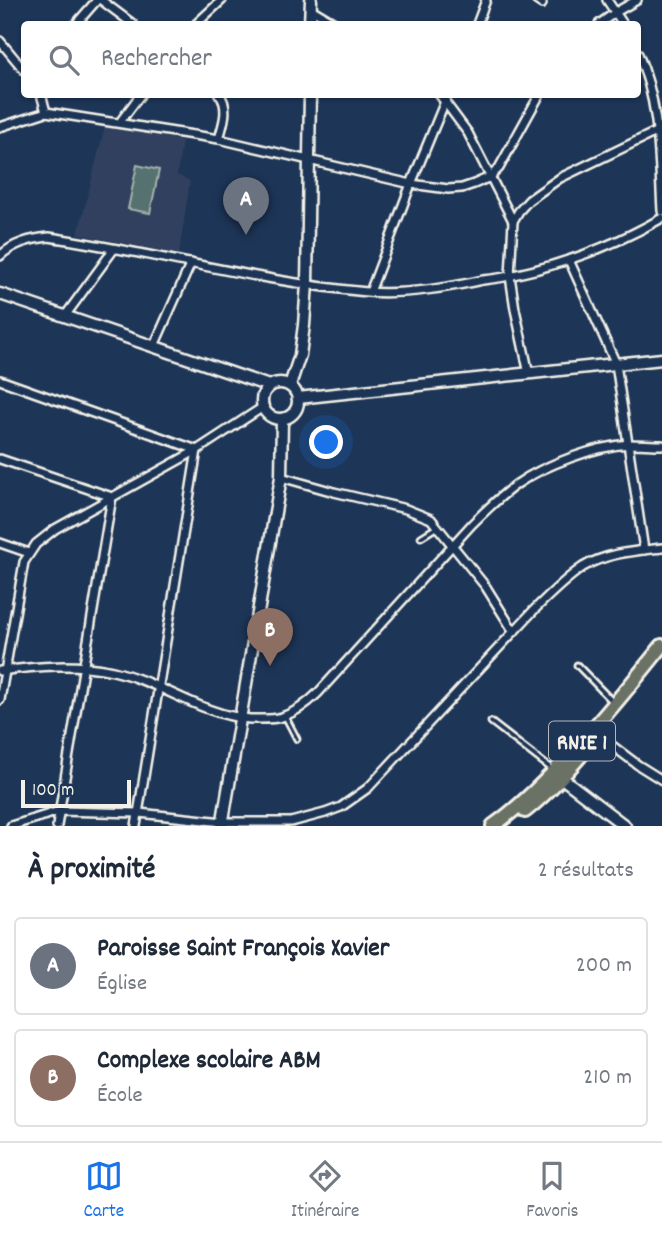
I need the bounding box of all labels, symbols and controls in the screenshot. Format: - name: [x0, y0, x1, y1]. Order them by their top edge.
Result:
- search box: [21, 21, 641, 98]
- icon: search: [45, 41, 83, 79]
- text: Rechercher: [101, 41, 212, 78]
- pin: A: [223, 177, 269, 235]
- your location: [309, 425, 343, 459]
- pin: B: [247, 608, 293, 666]
- road number: RNIE 1: [549, 722, 615, 761]
- scale bar: [21, 777, 131, 809]
- text: 100 m: [32, 778, 74, 805]
- text: À proximité: [28, 850, 155, 893]
- text: 2 résultats: [538, 855, 634, 888]
- text: Paroisse Saint François Xavier: [97, 931, 389, 968]
- text: A: [47, 950, 59, 983]
- text: 200 m: [576, 950, 632, 983]
- text: Église: [97, 968, 147, 1001]
- text: Complexe scolaire ABM: [97, 1043, 321, 1080]
- text: B: [48, 1062, 58, 1095]
- text: 210 m: [583, 1062, 632, 1095]
- text: École: [97, 1080, 143, 1113]
- tab: Carte: [83, 1157, 124, 1226]
- tab: Itinéraire: [291, 1157, 359, 1226]
- tab: Favoris: [526, 1157, 579, 1226]

